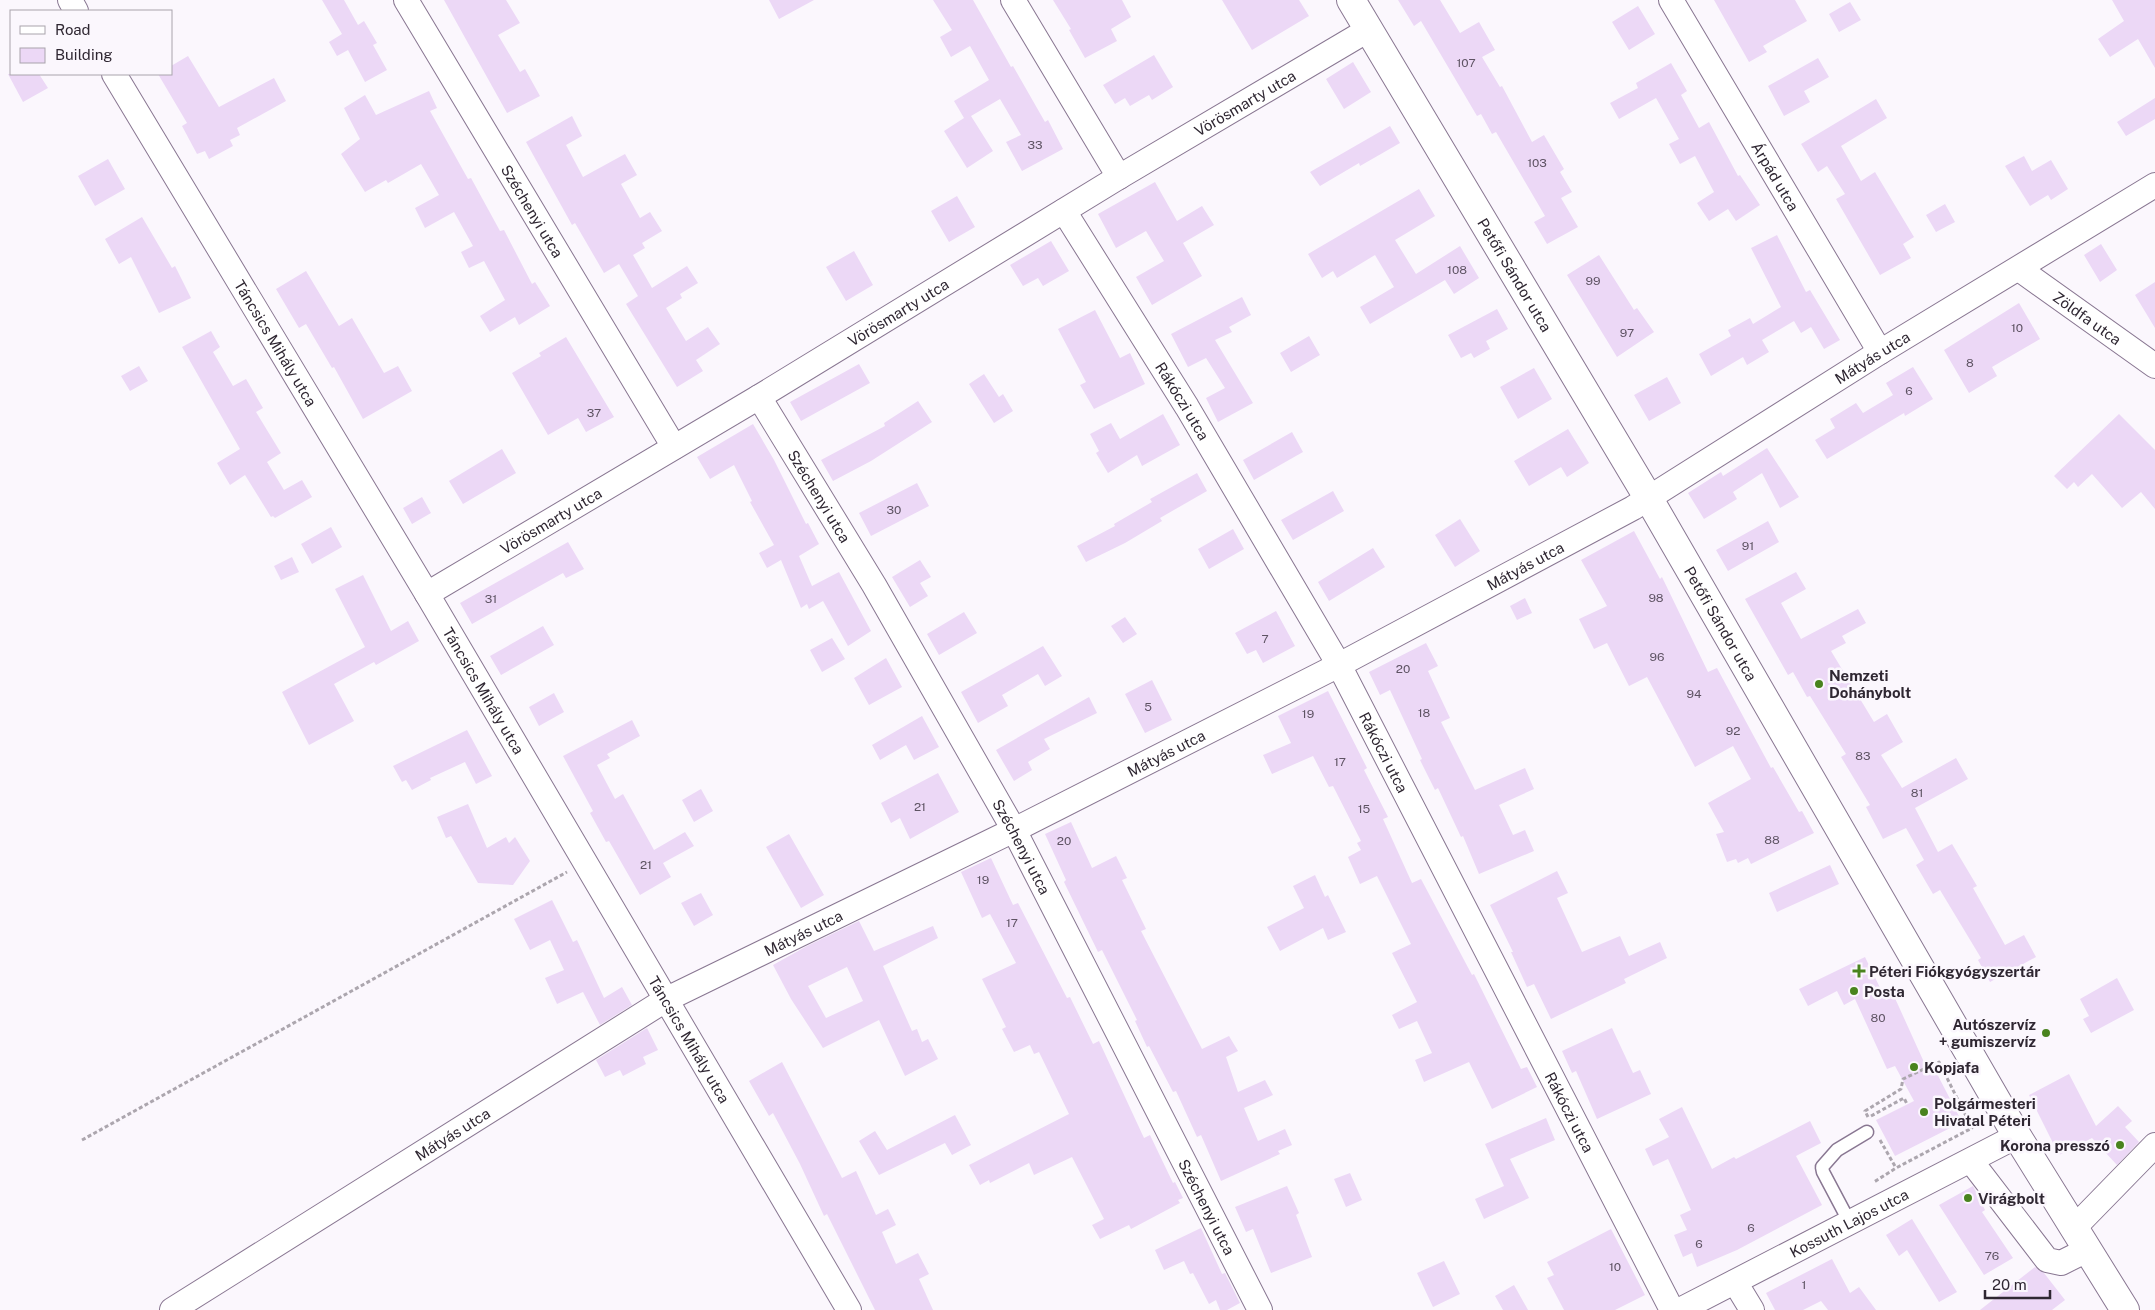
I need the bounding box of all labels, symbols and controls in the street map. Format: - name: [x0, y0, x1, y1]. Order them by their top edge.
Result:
- legend: [10, 10, 172, 75]
- text: Road: [55, 21, 91, 38]
- text: Building: [55, 46, 113, 63]
- house number: 107: [1456, 56, 1476, 70]
- street label: Vörösmarty utca: [1191, 66, 1299, 139]
- house number: 33: [1027, 138, 1043, 152]
- street label: Árpád utca: [1749, 139, 1803, 214]
- house number: 103: [1527, 156, 1547, 170]
- street label: Széchenyi utca: [498, 161, 567, 261]
- street label: Petőfi Sándor utca: [1475, 215, 1556, 335]
- house number: 108: [1447, 263, 1467, 277]
- house number: 99: [1586, 274, 1600, 288]
- street label: Vörösmarty utca: [845, 275, 951, 349]
- street label: Táncsics Mihály utca: [231, 277, 320, 409]
- street label: Zöldfa utca: [2050, 288, 2125, 348]
- house number: 10: [2011, 321, 2023, 335]
- house number: 97: [1620, 326, 1634, 340]
- street label: Mátyás utca: [1831, 328, 1913, 387]
- house number: 8: [1966, 356, 1974, 370]
- street label: Rákóczi utca: [1152, 359, 1213, 443]
- house number: 6: [1905, 384, 1913, 398]
- house number: 37: [587, 406, 601, 420]
- street label: Széchenyi utca: [785, 447, 854, 545]
- street label: Vörösmarty utca: [497, 484, 605, 557]
- house number: 30: [887, 503, 901, 517]
- street label: Mátyás utca: [1484, 538, 1567, 593]
- house number: 91: [1742, 539, 1754, 553]
- street label: Petőfi Sándor utca: [1681, 563, 1761, 684]
- house number: 98: [1648, 591, 1664, 605]
- house number: 31: [485, 592, 497, 606]
- street label: Táncsics Mihály utca: [440, 624, 528, 757]
- house number: 7: [1261, 632, 1269, 646]
- house number: 96: [1650, 650, 1664, 664]
- house number: 20: [1396, 662, 1410, 676]
- place label: Nemzeti Dohánybolt: [1829, 667, 1911, 701]
- marker: Nemzeti Dohánybolt: [1813, 678, 1825, 690]
- house number: 94: [1686, 687, 1702, 701]
- house number: 5: [1144, 700, 1152, 714]
- house number: 18: [1418, 706, 1431, 720]
- house number: 19: [1302, 707, 1314, 721]
- street label: Rákóczi utca: [1356, 709, 1412, 795]
- house number: 92: [1726, 724, 1740, 738]
- street label: Mátyás utca: [1124, 726, 1208, 780]
- house number: 83: [1855, 749, 1871, 763]
- house number: 17: [1334, 755, 1346, 769]
- house number: 81: [1911, 786, 1923, 800]
- street label: Széchenyi utca: [990, 796, 1054, 897]
- house number: 21: [914, 800, 926, 814]
- house number: 15: [1358, 802, 1371, 816]
- house number: 88: [1764, 833, 1780, 847]
- house number: 20: [1057, 834, 1071, 848]
- house number: 21: [640, 858, 652, 872]
- house number: 19: [977, 873, 989, 887]
- street label: Mátyás utca: [761, 906, 845, 959]
- house number: 17: [1006, 916, 1018, 930]
- place label: Péteri Fiókgyógyszertár: [1869, 963, 2040, 980]
- marker: Péteri Fiókgyógyszertár: [1853, 965, 1865, 977]
- street label: Táncsics Mihály utca: [646, 973, 734, 1106]
- place label: Posta: [1864, 983, 1905, 1000]
- marker: Posta: [1848, 985, 1860, 997]
- house number: 80: [1870, 1011, 1886, 1025]
- place label: Autószervíz + gumiszervíz: [1939, 1016, 2036, 1050]
- marker: Autószervíz + gumiszervíz: [2040, 1027, 2052, 1039]
- place label: Kopjafa: [1924, 1059, 1979, 1076]
- marker: Kopjafa: [1908, 1061, 1920, 1073]
- street label: Rákóczi utca: [1542, 1069, 1598, 1155]
- place label: Polgármesteri Hivatal Péteri: [1934, 1095, 2036, 1129]
- street label: Mátyás utca: [412, 1104, 493, 1164]
- marker: Polgármesteri Hivatal Péteri: [1918, 1106, 1930, 1118]
- place label: Korona presszó: [2000, 1137, 2110, 1154]
- marker: Korona presszó: [2114, 1139, 2126, 1151]
- street label: Széchenyi utca: [1176, 1156, 1239, 1258]
- street label: Kossuth Lajos utca: [1787, 1185, 1911, 1261]
- place label: Virágbolt: [1978, 1190, 2045, 1207]
- marker: Virágbolt: [1962, 1192, 1974, 1204]
- house number: 6: [1747, 1221, 1755, 1235]
- house number: 6: [1695, 1237, 1703, 1251]
- house number: 76: [1985, 1249, 1999, 1263]
- house number: 10: [1609, 1260, 1621, 1274]
- scale bar: [1985, 1268, 2050, 1300]
- text: 20 m: [1992, 1276, 2027, 1293]
- house number: 1: [1802, 1278, 1806, 1292]

